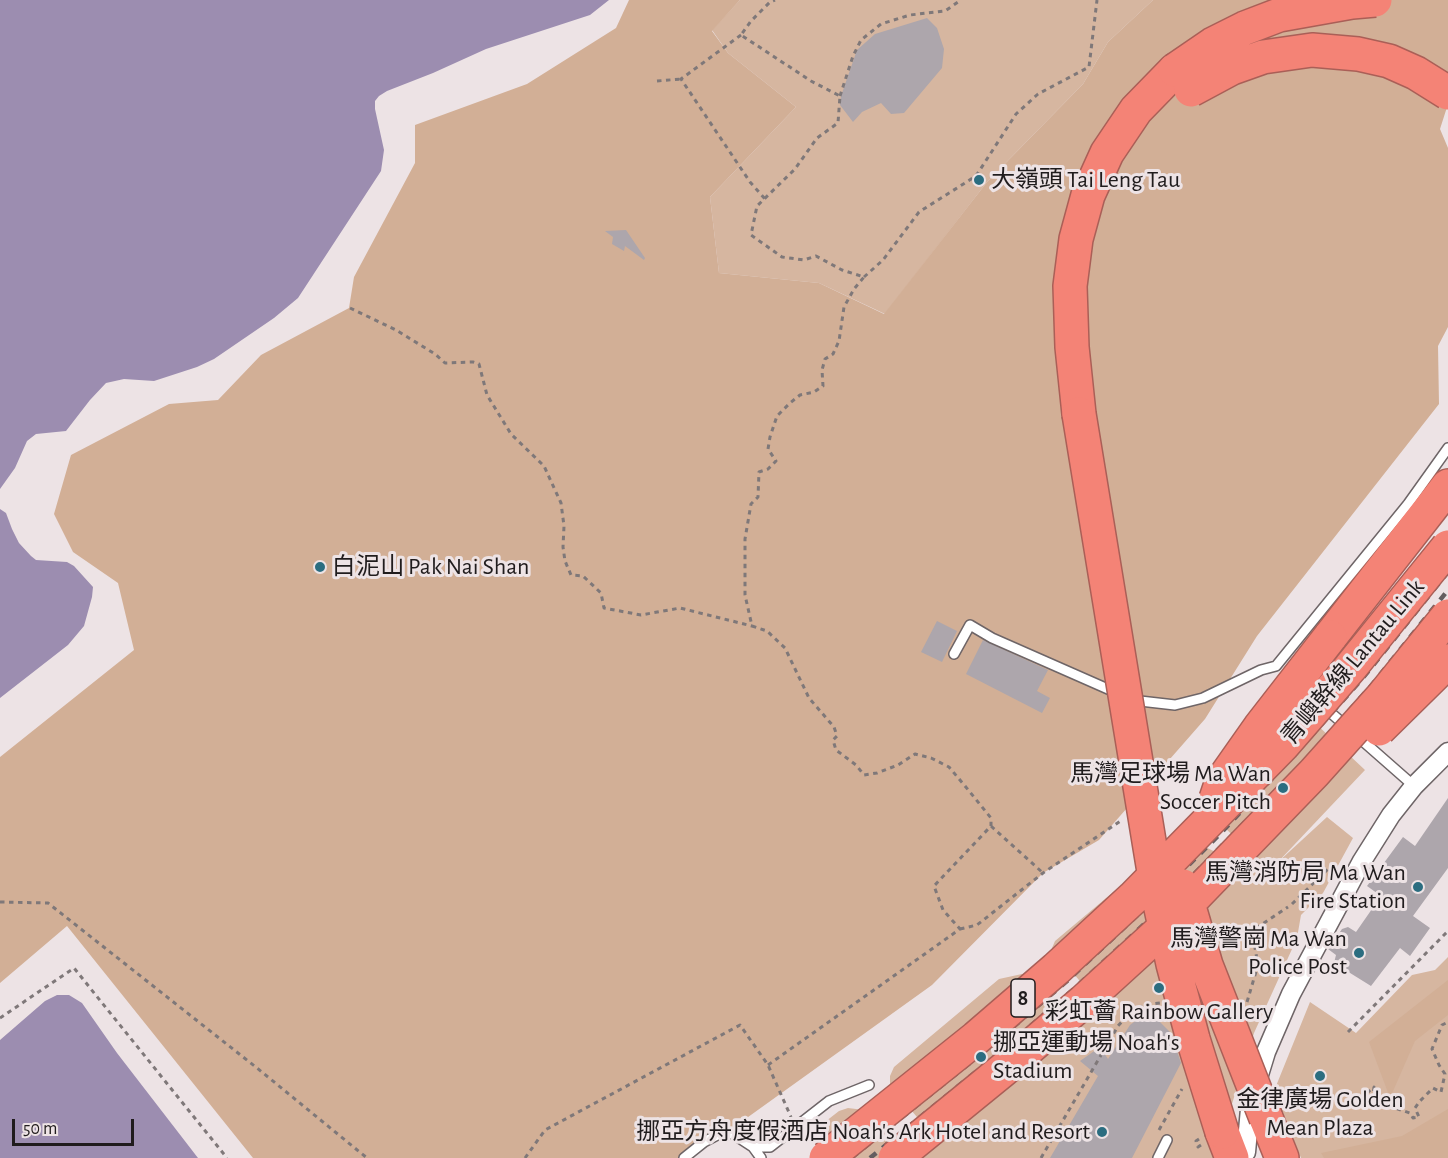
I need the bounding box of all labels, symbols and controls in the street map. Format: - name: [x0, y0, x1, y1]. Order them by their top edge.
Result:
- place label: 大嶺頭 Tai Leng Tau: [991, 166, 1180, 194]
- marker: 大嶺頭 Tai Leng Tau: [972, 173, 986, 187]
- place label: 白泥山 Pak Nai Shan: [332, 553, 529, 581]
- marker: 白泥山 Pak Nai Shan: [313, 560, 327, 574]
- street label: 青嶼幹線 Lantau Link: [1275, 573, 1431, 751]
- place label: 馬灣足球場 Ma Wan Soccer Pitch: [1070, 760, 1271, 816]
- marker: 馬灣足球場 Ma Wan Soccer Pitch: [1276, 781, 1290, 795]
- place label: 馬灣消防局 Ma Wan Fire Station: [1205, 859, 1406, 915]
- marker: 馬灣消防局 Ma Wan Fire Station: [1411, 880, 1425, 894]
- place label: 馬灣警崗 Ma Wan Police Post: [1170, 925, 1347, 981]
- marker: 馬灣警崗 Ma Wan Police Post: [1352, 946, 1366, 960]
- road number: 8: [1011, 979, 1035, 1017]
- marker: 彩虹薈 Rainbow Gallery: [1152, 981, 1166, 995]
- place label: 彩虹薈 Rainbow Gallery: [1045, 998, 1273, 1026]
- place label: 挪亞運動場 Noah's Stadium: [993, 1029, 1180, 1085]
- marker: 挪亞運動場 Noah's Stadium: [974, 1050, 988, 1064]
- marker: 金律廣場 Golden Mean Plaza: [1313, 1069, 1327, 1083]
- place label: 金律廣場 Golden Mean Plaza: [1236, 1086, 1404, 1142]
- scale bar: [15, 1107, 136, 1145]
- place label: 挪亞方舟度假酒店 Noah's Ark Hotel and Resort: [636, 1118, 1090, 1146]
- text: 50 m: [23, 1120, 57, 1138]
- marker: 挪亞方舟度假酒店 Noah's Ark Hotel and Resort: [1095, 1125, 1109, 1139]

